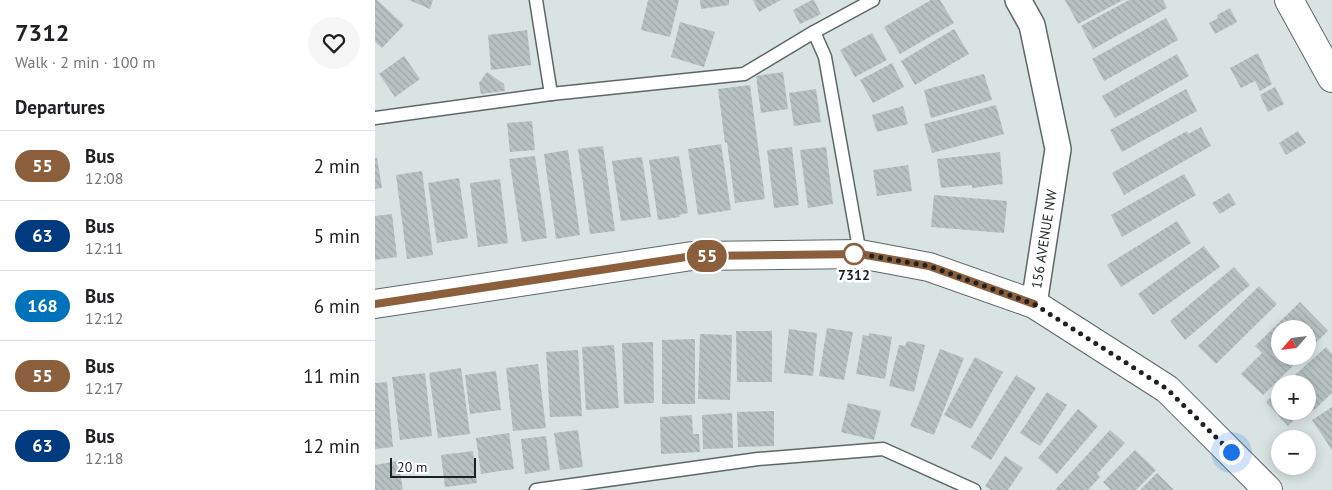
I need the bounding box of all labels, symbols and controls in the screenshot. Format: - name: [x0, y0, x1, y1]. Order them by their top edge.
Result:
- text: 7312: [15, 17, 69, 48]
- button: heart: [308, 17, 360, 69]
- text: Walk · 2 min · 100 m: [15, 52, 155, 72]
- text: Departures: [15, 95, 105, 119]
- text: Bus: [85, 144, 114, 168]
- text: 55: [32, 154, 53, 177]
- text: 2 min: [314, 154, 360, 178]
- text: 12:08: [85, 168, 123, 188]
- street label: 156 AVENUE NW: [1027, 188, 1061, 290]
- text: Bus: [85, 214, 114, 238]
- text: 63: [32, 224, 53, 247]
- text: 5 min: [314, 224, 360, 248]
- text: 12:11: [85, 238, 123, 258]
- line badge: 55: [685, 240, 729, 272]
- marker: 7312: [843, 243, 865, 265]
- text: 55: [697, 244, 717, 267]
- place label: 7312: [838, 266, 870, 284]
- text: Bus: [85, 284, 114, 308]
- text: 168: [27, 294, 58, 317]
- text: 6 min: [314, 294, 360, 318]
- text: 12:12: [85, 308, 123, 328]
- north arrow: [1271, 320, 1316, 365]
- map controls: [1271, 320, 1316, 475]
- text: Bus: [85, 354, 114, 378]
- text: 55: [32, 364, 53, 387]
- text: 11 min: [303, 364, 360, 388]
- button: +: [1271, 375, 1316, 420]
- text: 12:17: [85, 378, 123, 398]
- text: Bus: [85, 424, 114, 448]
- button: −: [1271, 430, 1316, 475]
- text: 63: [32, 434, 53, 457]
- text: 12 min: [303, 434, 360, 458]
- your location: [1219, 440, 1244, 465]
- text: 12:18: [85, 448, 123, 468]
- scale bar: [390, 455, 476, 478]
- text: 20 m: [397, 458, 427, 476]

